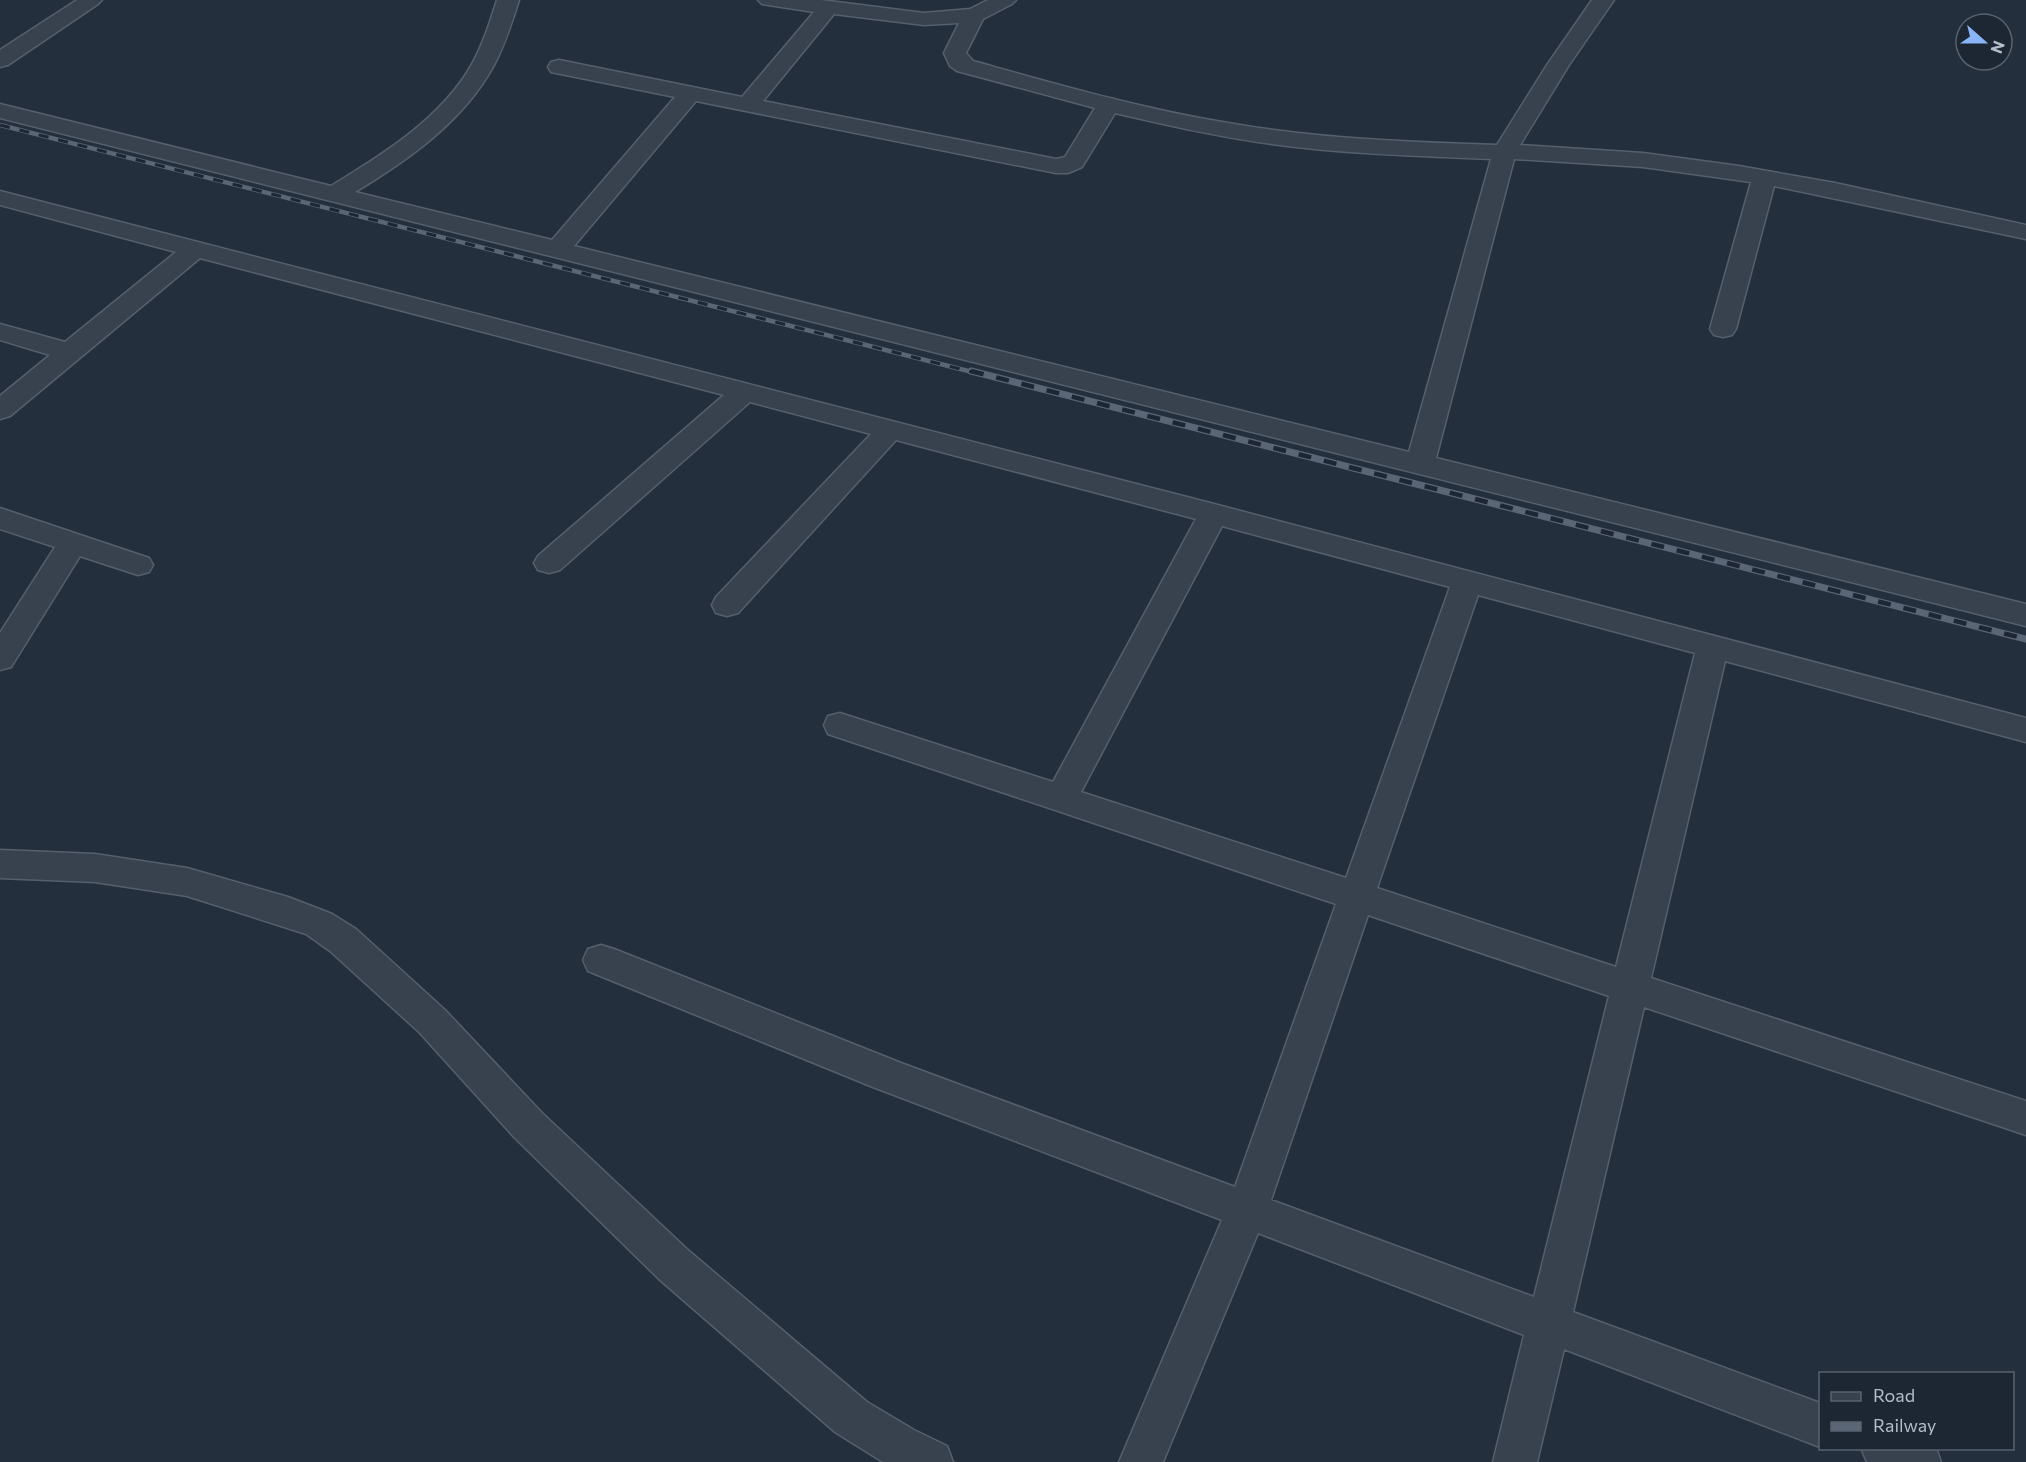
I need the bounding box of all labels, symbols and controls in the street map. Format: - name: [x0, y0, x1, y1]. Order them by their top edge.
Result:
- north arrow: [1954, 12, 2014, 72]
- text: N: [1987, 39, 2009, 57]
- legend: [1819, 1372, 2014, 1450]
- text: Road: [1873, 1384, 1915, 1406]
- text: Railway: [1873, 1414, 1936, 1436]

